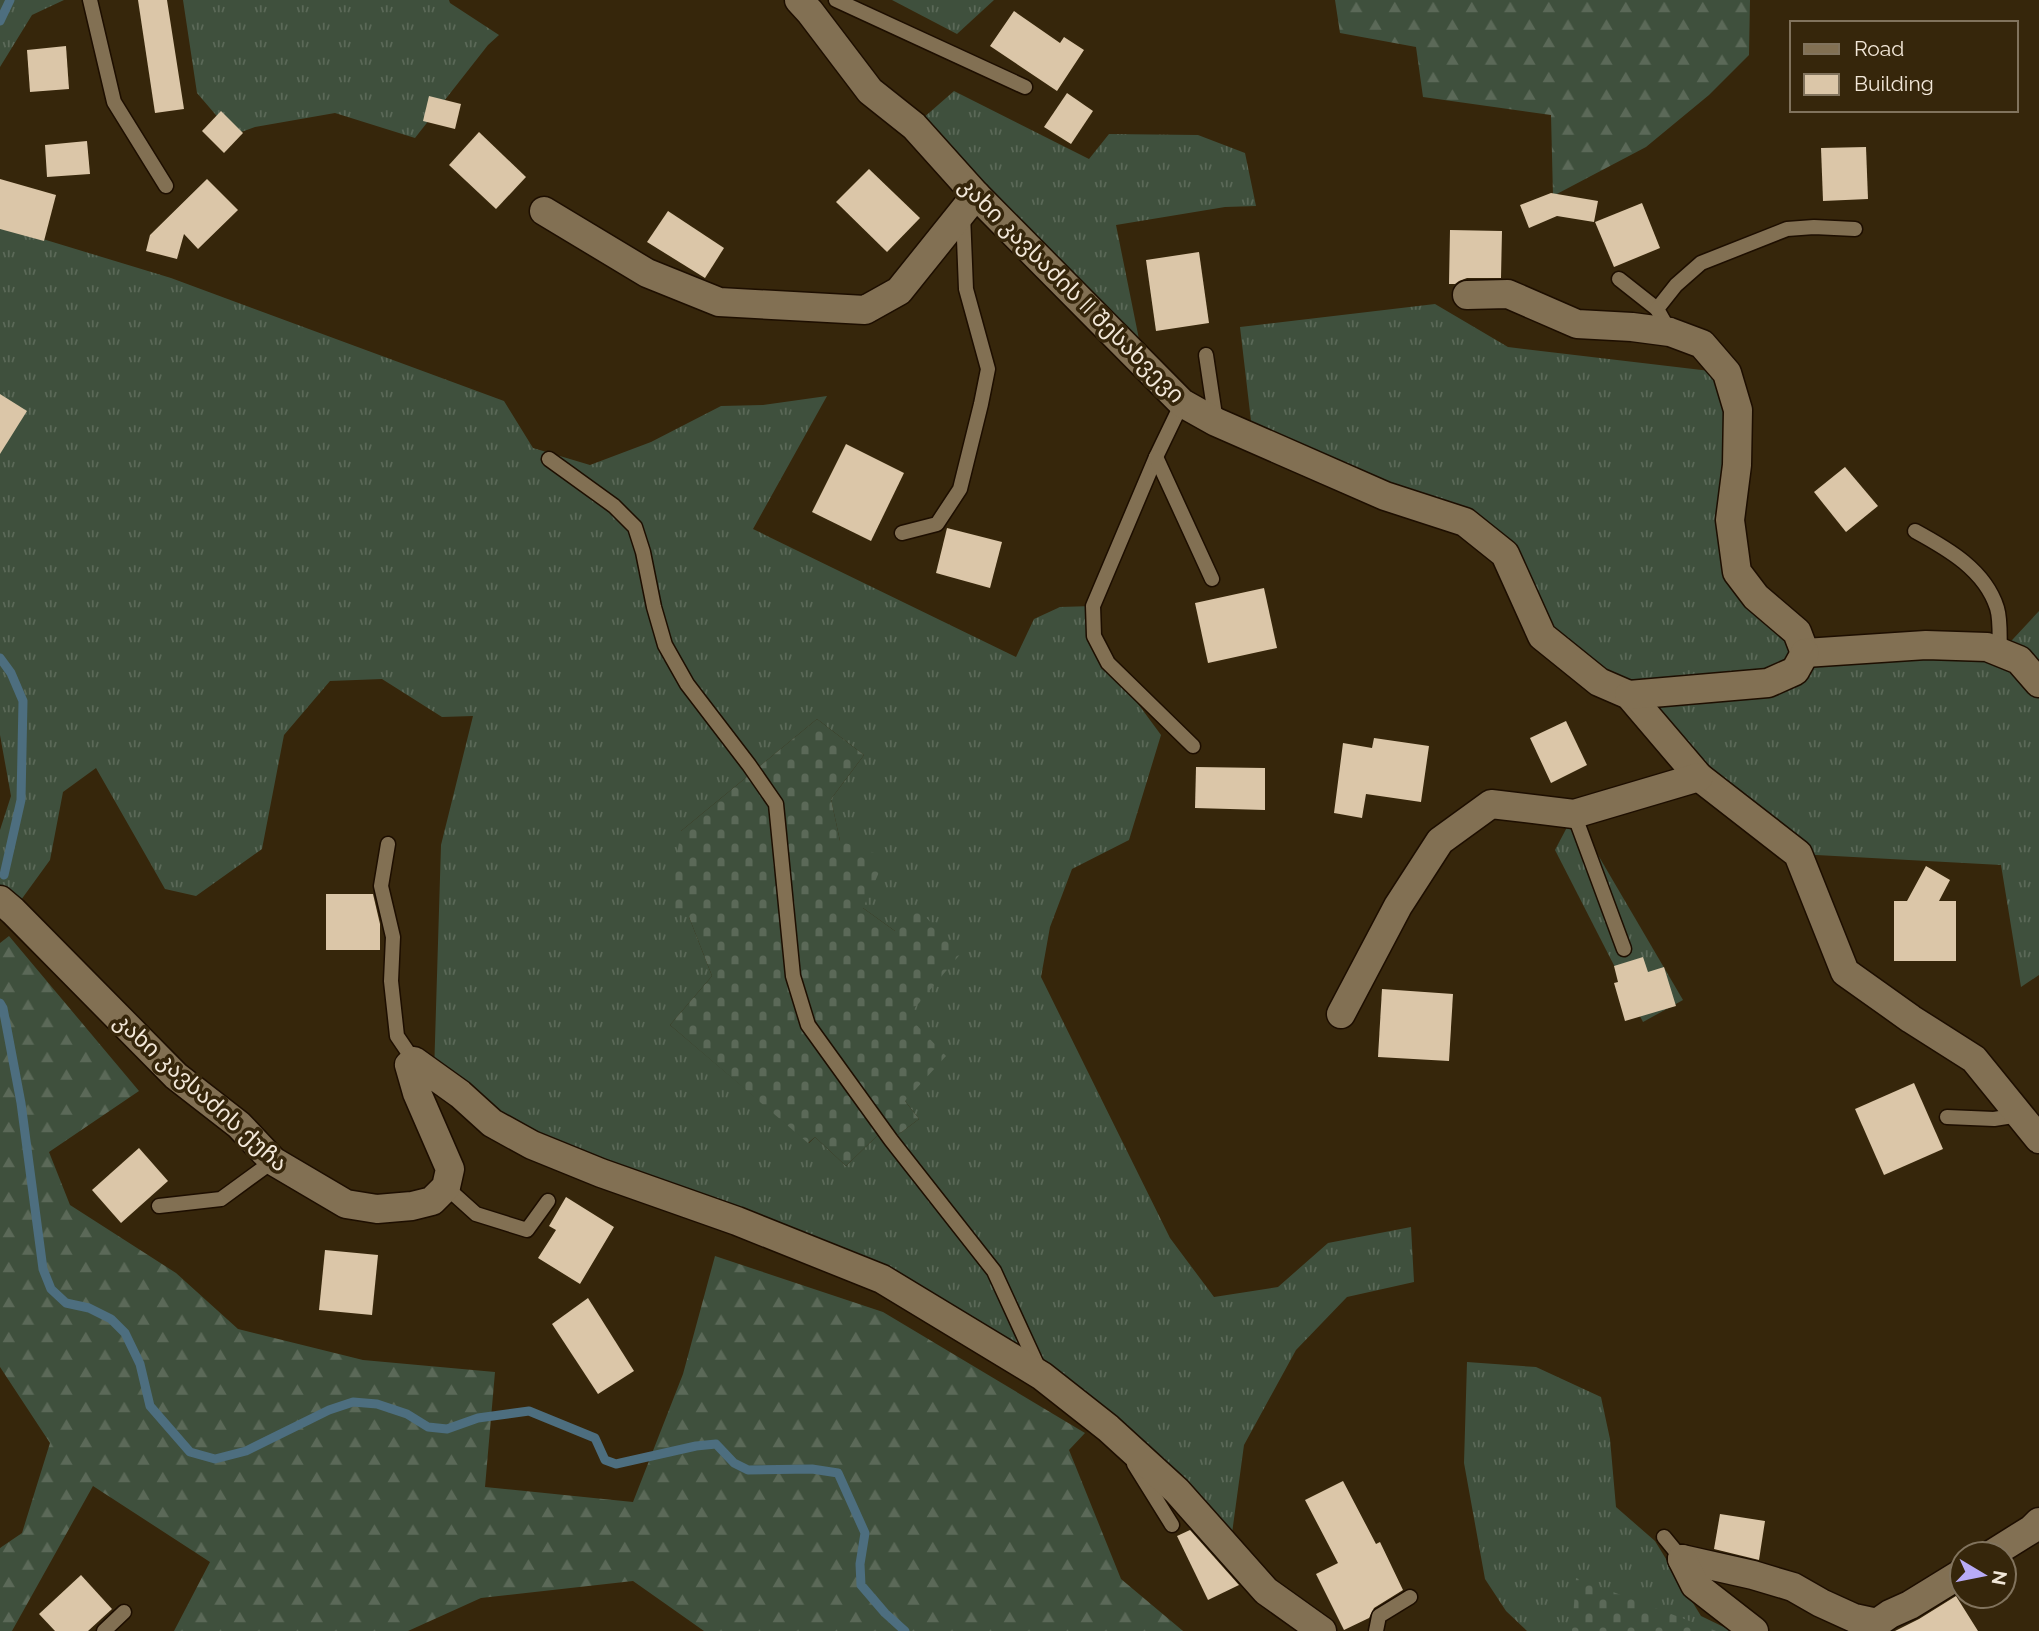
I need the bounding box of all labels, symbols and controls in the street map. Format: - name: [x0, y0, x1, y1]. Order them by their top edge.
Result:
- legend: [1790, 21, 2018, 112]
- text: Road: [1854, 36, 1904, 61]
- text: Building: [1854, 71, 1934, 96]
- street label: კახი კავსაძის II შესახვევი: [953, 171, 1191, 409]
- street label: კახი კავსაძის ქუჩა: [108, 1007, 294, 1177]
- north arrow: [1948, 1540, 2018, 1610]
- text: N: [1988, 1569, 2012, 1587]

